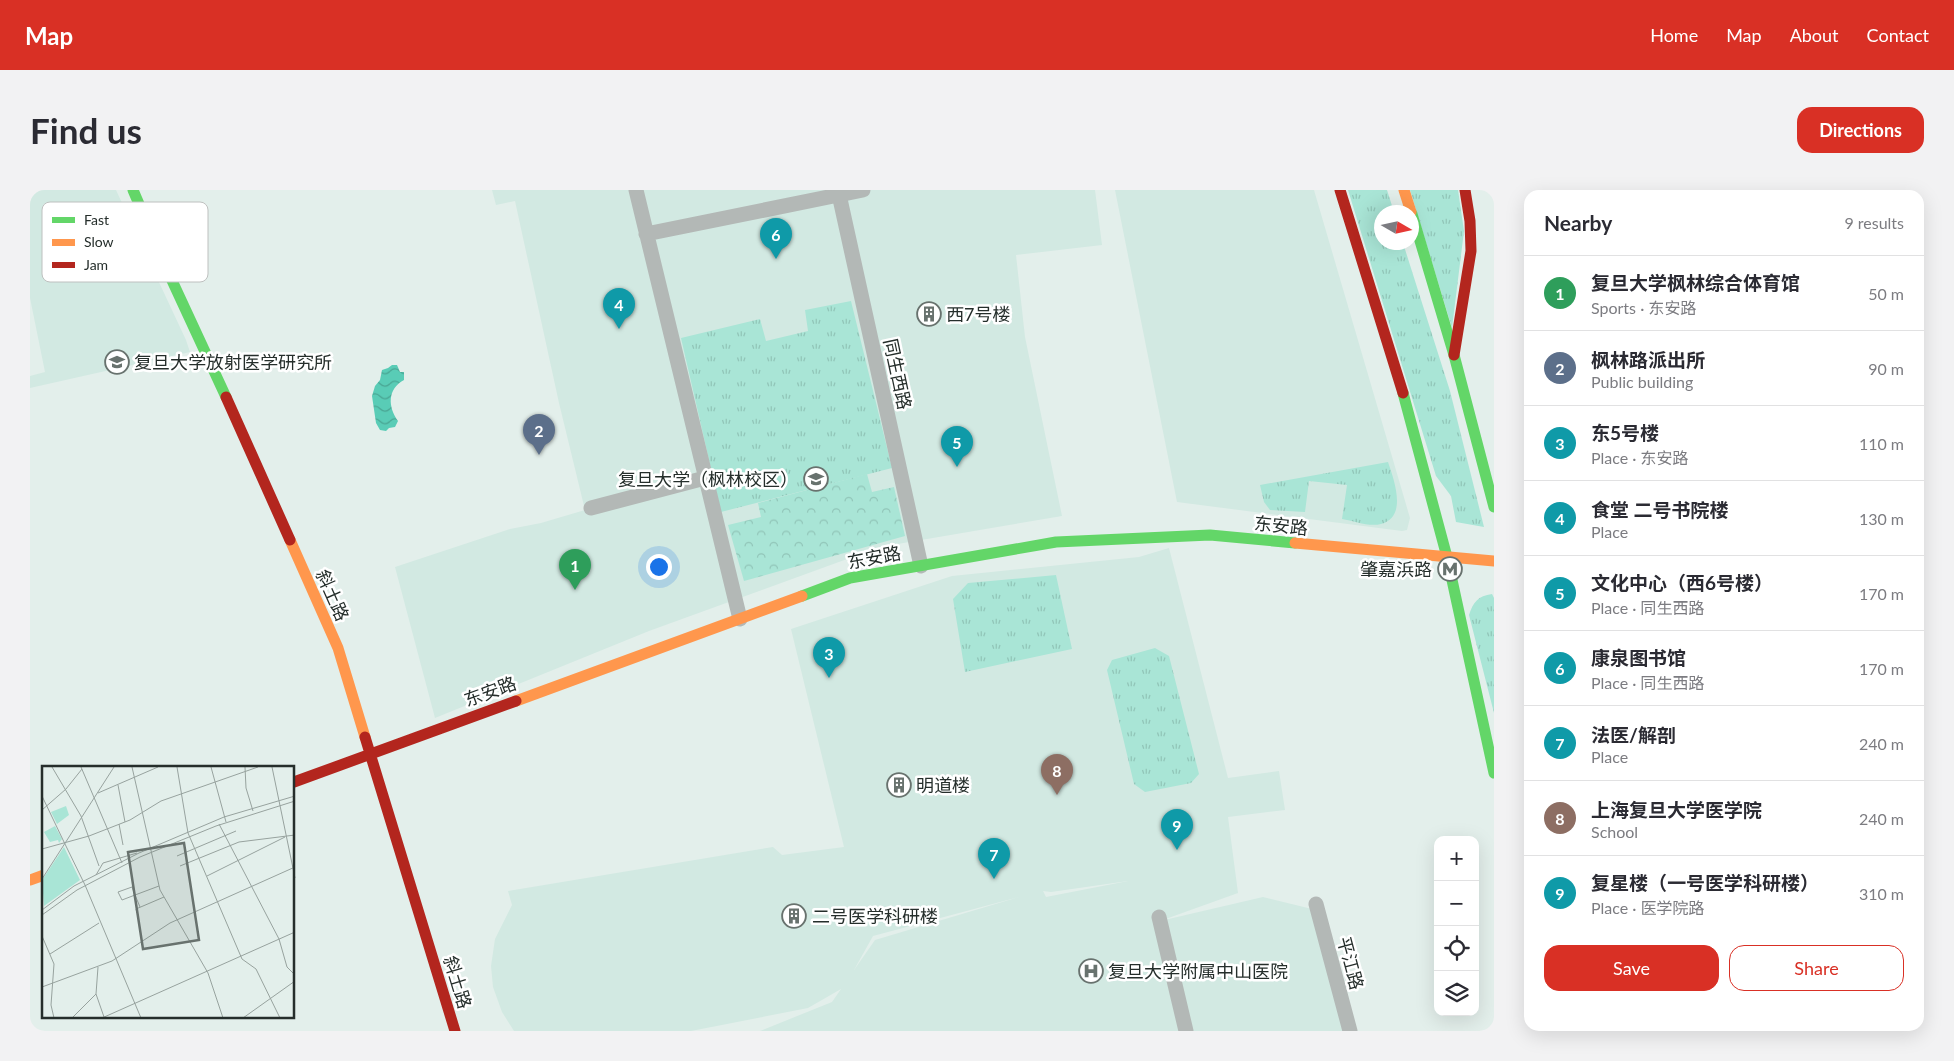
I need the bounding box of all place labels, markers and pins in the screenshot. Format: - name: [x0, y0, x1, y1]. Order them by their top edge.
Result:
- pin: 6: [760, 218, 792, 259]
- pin: 4: [603, 288, 635, 329]
- building icon: 西7号楼: [916, 301, 942, 327]
- place label: 西7号楼: [946, 303, 1010, 325]
- school or university icon: 复旦大学放射医学研究所: [104, 349, 130, 375]
- place label: 复旦大学放射医学研究所: [134, 351, 332, 373]
- pin: 2: [523, 414, 555, 455]
- pin: 5: [941, 426, 973, 467]
- school or university icon: 复旦大学（枫林校区）: [803, 466, 829, 492]
- place label: 复旦大学（枫林校区）: [618, 468, 798, 490]
- pin: 1: [559, 549, 591, 590]
- metro station icon: 肇嘉浜路: [1437, 556, 1463, 582]
- place label: 肇嘉浜路: [1360, 558, 1432, 580]
- pin: 3: [813, 637, 845, 678]
- pin: 8: [1041, 754, 1073, 795]
- building icon: 明道楼: [886, 772, 912, 798]
- place label: 明道楼: [916, 774, 970, 796]
- pin: 9: [1161, 809, 1193, 850]
- pin: 7: [978, 838, 1010, 879]
- building icon: 二号医学科研楼: [781, 903, 807, 929]
- place label: 二号医学科研楼: [812, 905, 938, 927]
- hospital icon: 复旦大学附属中山医院: [1078, 958, 1104, 984]
- place label: 复旦大学附属中山医院: [1108, 960, 1288, 982]

